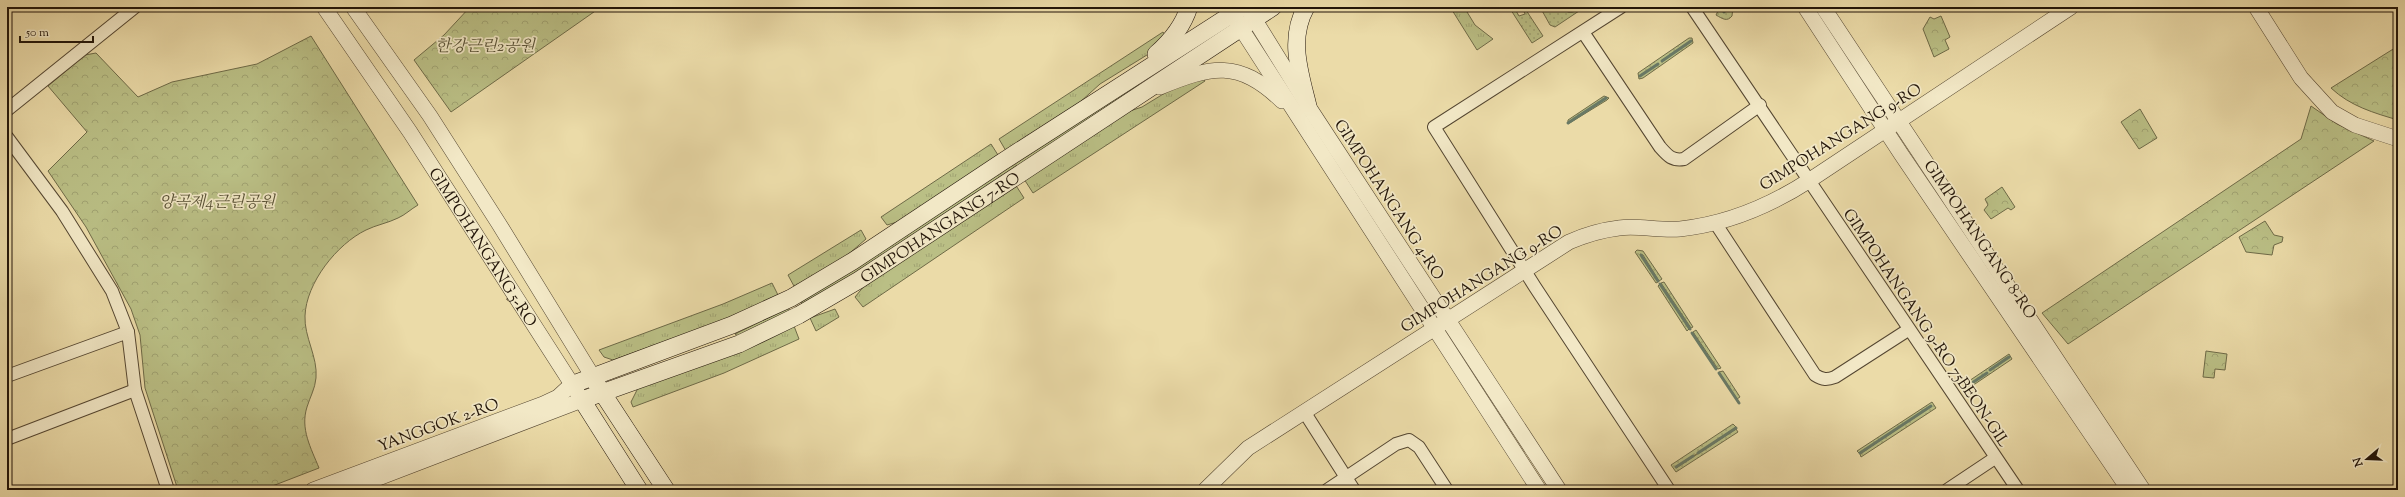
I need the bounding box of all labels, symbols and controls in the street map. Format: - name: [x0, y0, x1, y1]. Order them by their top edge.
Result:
- scale bar: [20, 18, 93, 44]
- text: 50 m: [25, 24, 49, 42]
- park label: 한강근린2공원: [435, 36, 537, 59]
- street label: GIMPOHANGANG 9-RO: [1756, 79, 1927, 198]
- street label: GIMPOHANGANG 4-RO: [1327, 115, 1449, 285]
- street label: GIMPOHANGANG 8-RO: [1917, 156, 2041, 325]
- street label: GIMPOHANGANG 5-RO: [422, 164, 541, 332]
- street label: GIMPOHANGANG 7-RO: [857, 168, 1026, 290]
- park label: 양곡제4근린공원: [159, 192, 277, 215]
- street label: GIMPOHANGANG 9-RO 75BEON-GIL: [1836, 204, 2014, 453]
- street label: GIMPOHANGANG 9-RO: [1397, 221, 1568, 340]
- street label: YANGGOK 2-RO: [375, 394, 503, 459]
- north arrow: [2347, 439, 2387, 479]
- text: N: [2349, 455, 2368, 470]

